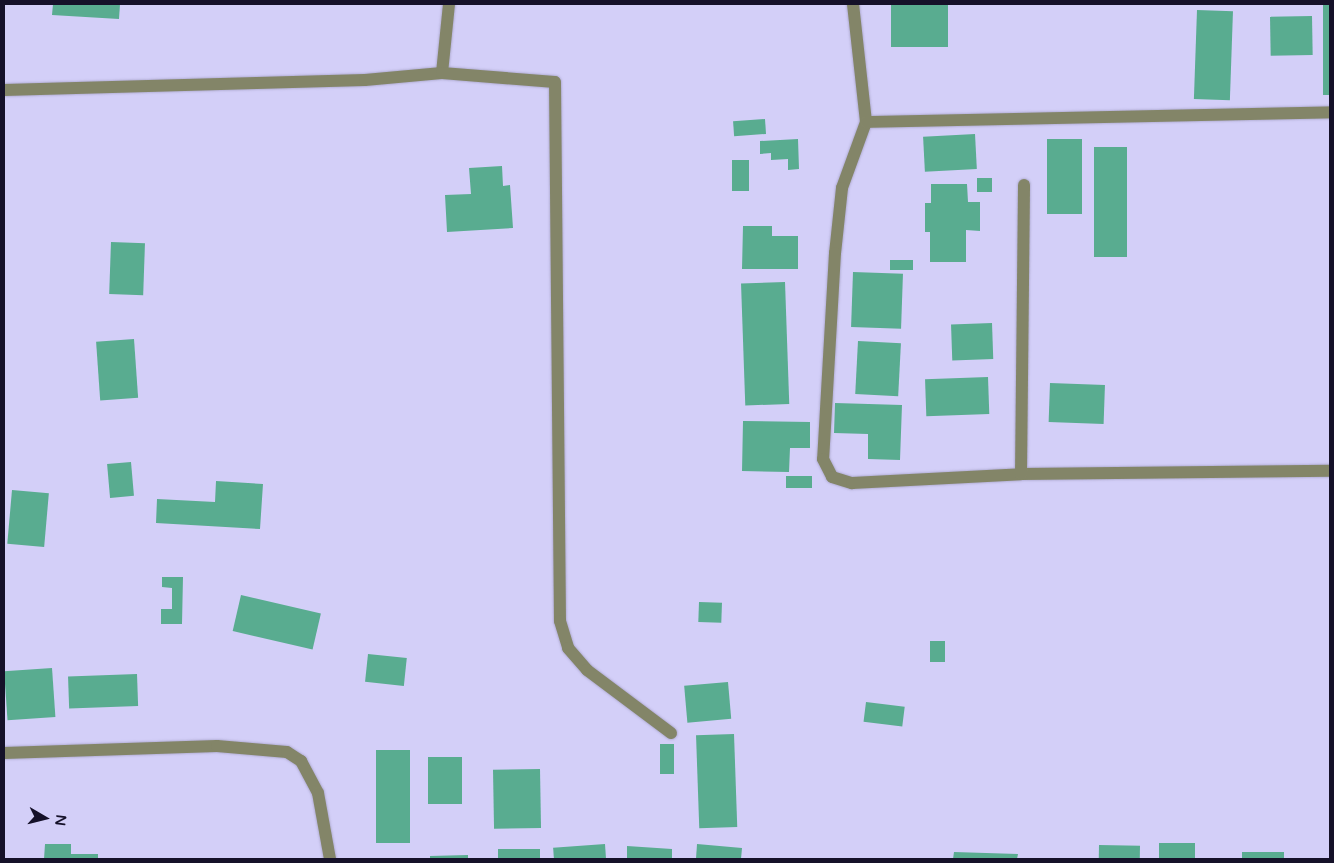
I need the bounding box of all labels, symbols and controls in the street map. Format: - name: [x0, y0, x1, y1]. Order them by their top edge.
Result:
- north arrow: [20, 793, 70, 843]
- text: N: [51, 813, 70, 827]

